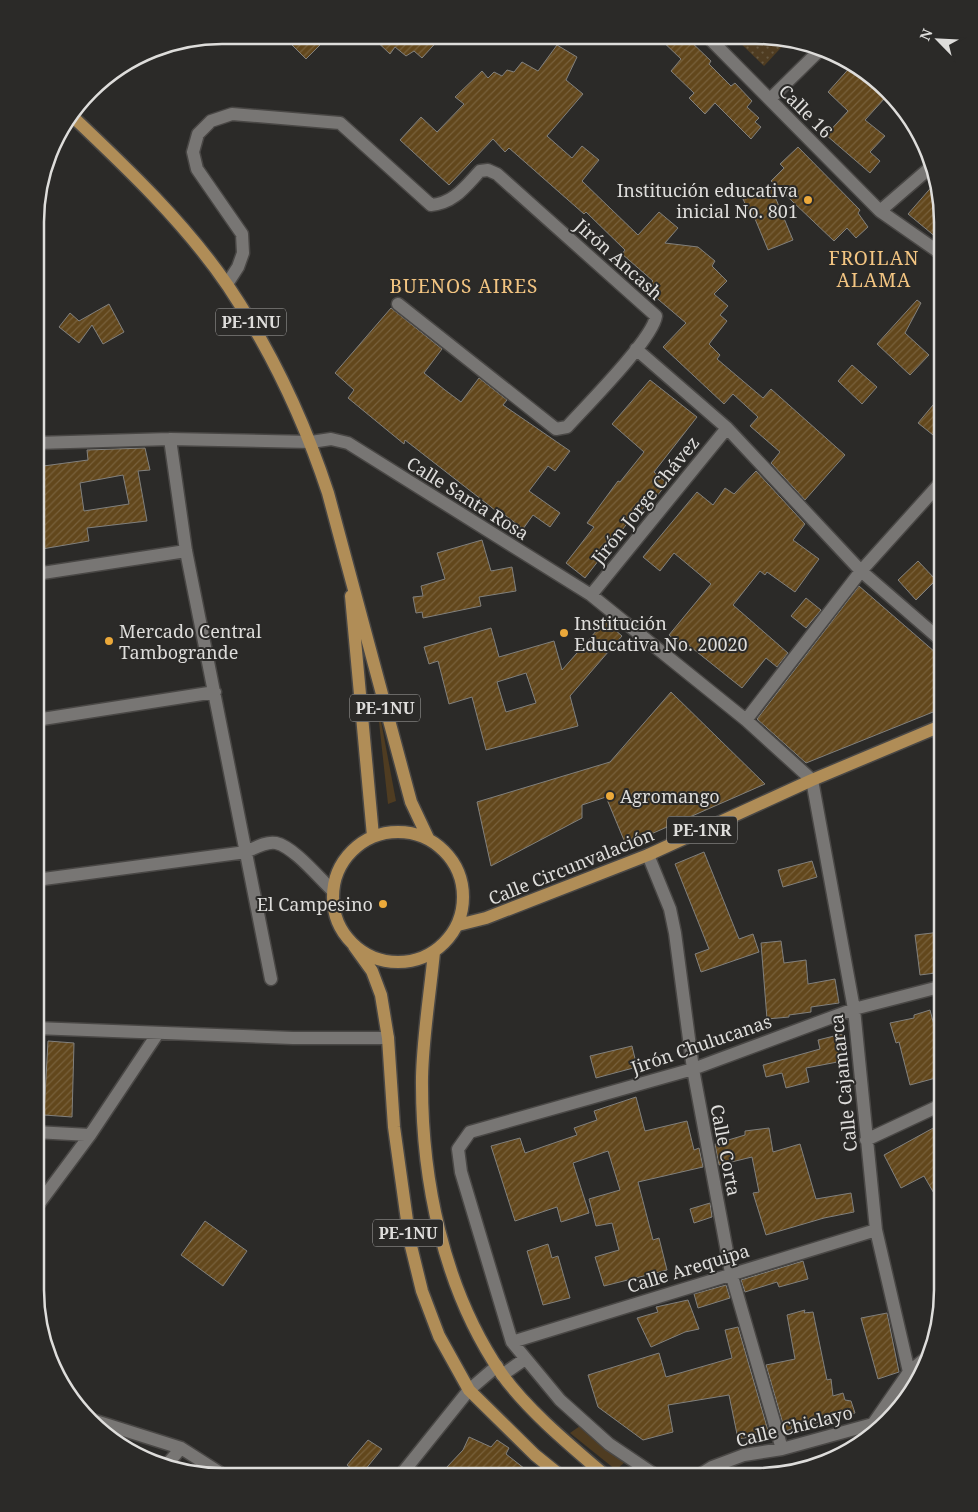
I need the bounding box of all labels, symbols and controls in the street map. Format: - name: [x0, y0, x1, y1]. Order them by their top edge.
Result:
- north arrow: [913, 15, 963, 65]
- text: N: [915, 26, 937, 43]
- street label: Calle 16: [774, 79, 838, 143]
- place label: Institución educativa inicial No. 801: [617, 178, 798, 223]
- marker: Institución educativa inicial No. 801: [802, 194, 814, 206]
- street label: Jirón Ancash: [569, 213, 668, 305]
- district label: FROILAN ALAMA: [828, 245, 920, 293]
- district label: BUENOS AIRES: [390, 273, 538, 299]
- road number: PE-1NU: [216, 308, 286, 336]
- street label: Jirón Jorge Chávez: [585, 431, 704, 570]
- street label: Calle Santa Rosa: [402, 451, 534, 545]
- place label: Institución Educativa No. 20020: [574, 611, 748, 656]
- place label: Mercado Central Tambogrande: [119, 619, 262, 664]
- marker: Institución Educativa No. 20020: [558, 627, 570, 639]
- marker: Mercado Central Tambogrande: [103, 635, 115, 647]
- road number: PE-1NU: [350, 694, 420, 721]
- place label: Agromango: [620, 784, 720, 808]
- marker: Agromango: [604, 790, 616, 802]
- road number: PE-1NR: [667, 816, 737, 844]
- street label: Calle Circunvalación: [485, 822, 658, 910]
- place label: El Campesino: [257, 892, 373, 916]
- marker: El Campesino: [377, 898, 389, 910]
- street label: Jirón Chulucanas: [627, 1009, 774, 1080]
- street label: Calle Cajamarca: [824, 1013, 862, 1153]
- street label: Calle Corta: [705, 1102, 747, 1198]
- road number: PE-1NU: [373, 1220, 443, 1246]
- street label: Calle Arequipa: [624, 1238, 752, 1298]
- street label: Calle Chiclayo: [733, 1400, 855, 1452]

